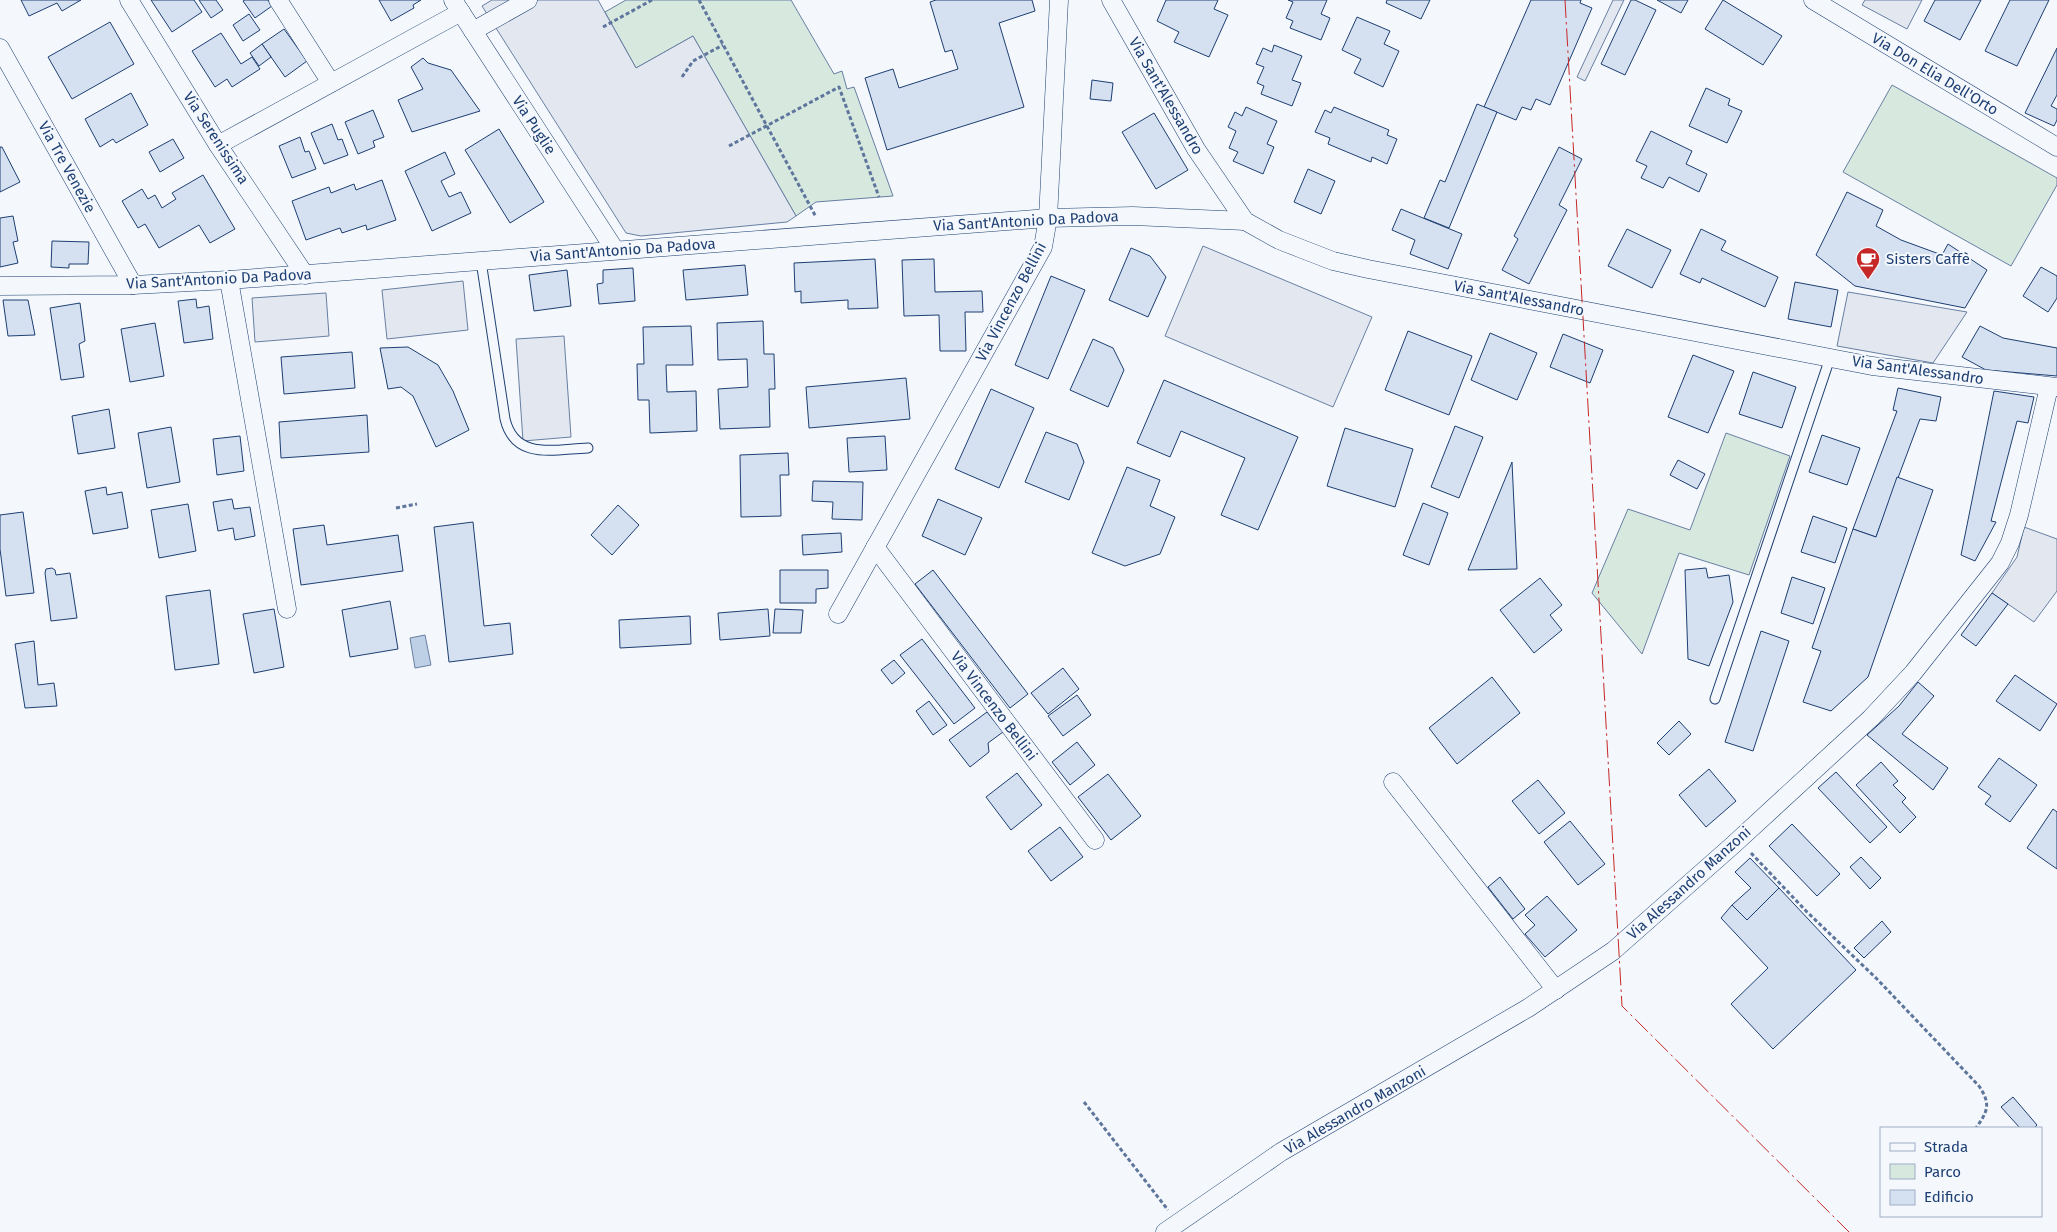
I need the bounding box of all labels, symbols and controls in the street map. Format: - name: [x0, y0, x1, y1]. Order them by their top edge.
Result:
- street label: Via Don Elia Dell'Orto: [1868, 29, 2002, 119]
- street label: Via Sant'Alessandro: [1125, 34, 1207, 158]
- street label: Via Serenissima: [179, 88, 253, 188]
- street label: Via Puglie: [508, 92, 560, 158]
- street label: Via Tre Venezie: [35, 118, 99, 216]
- street label: Via Sant'Antonio Da Padova: [933, 207, 1119, 235]
- street label: Via Sant'Antonio Da Padova: [530, 235, 716, 265]
- street label: Via Vincenzo Bellini: [972, 239, 1050, 365]
- cafe icon: Sisters Caffè: [1855, 246, 1881, 280]
- place label: Sisters Caffè: [1886, 250, 1970, 268]
- street label: Via Sant'Antonio Da Padova: [126, 265, 312, 293]
- street label: Via Sant'Alessandro: [1452, 277, 1586, 319]
- street label: Via Sant'Alessandro: [1851, 352, 1985, 388]
- street label: Via Vincenzo Bellini: [947, 648, 1041, 764]
- street label: Via Alessandro Manzoni: [1623, 823, 1755, 943]
- street label: Via Alessandro Manzoni: [1281, 1062, 1429, 1158]
- legend: [1880, 1127, 2042, 1217]
- text: Strada: [1924, 1138, 1968, 1156]
- text: Parco: [1924, 1163, 1961, 1181]
- text: Edificio: [1924, 1188, 1974, 1206]

